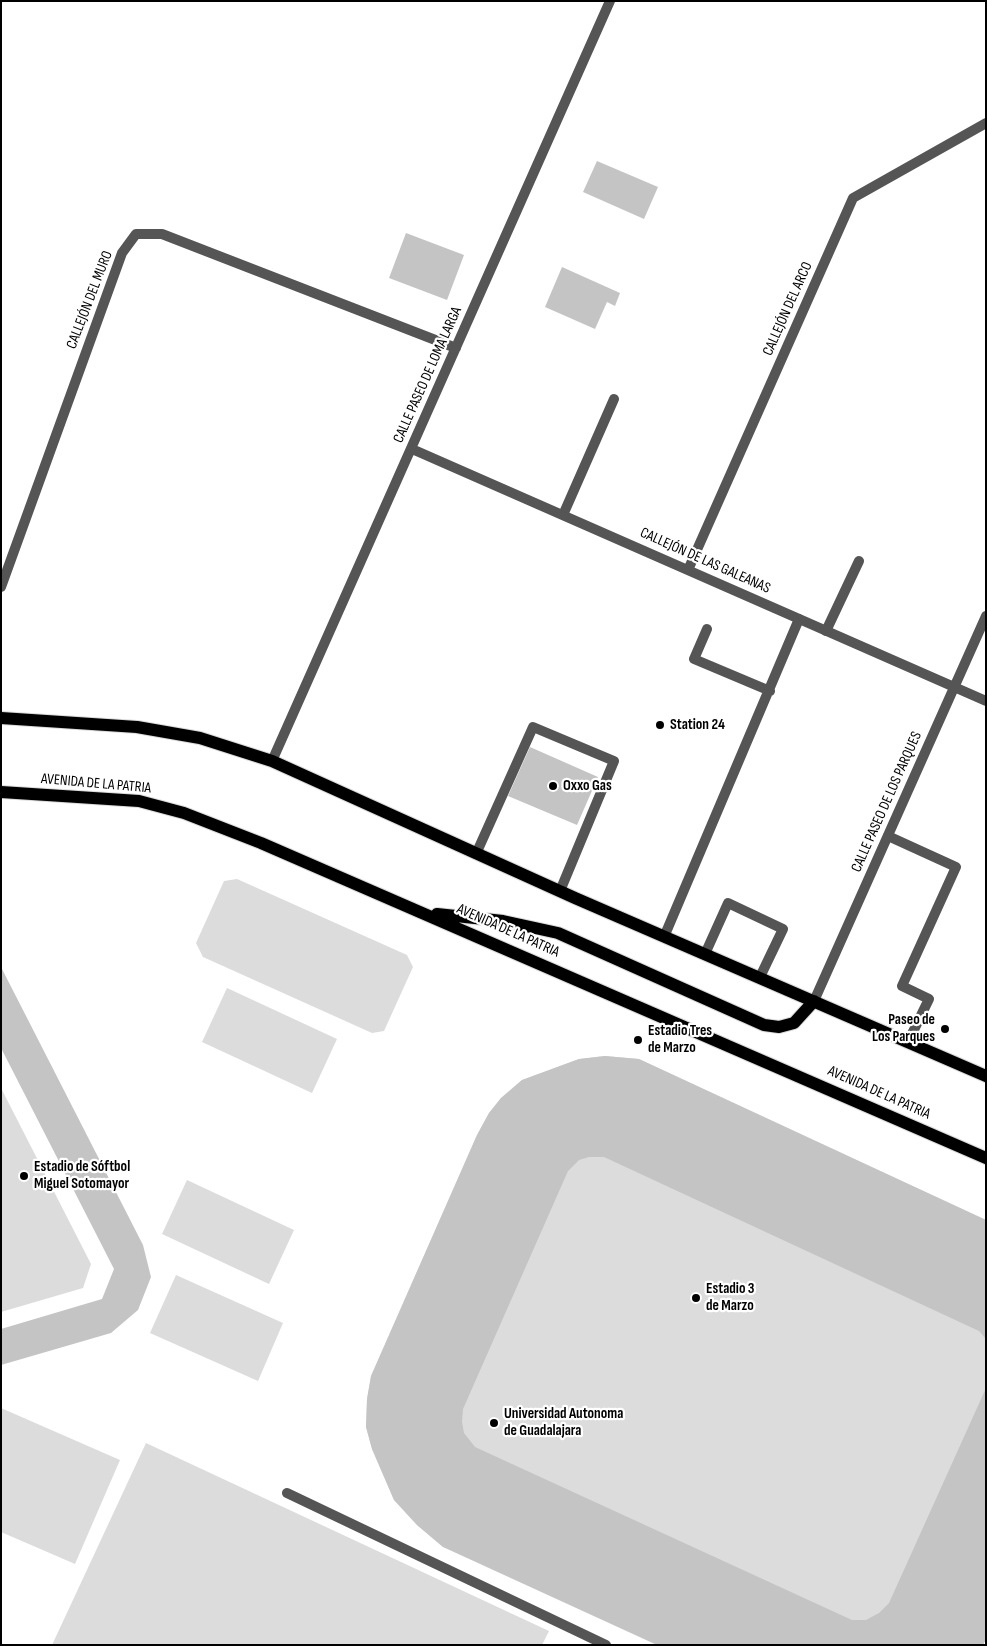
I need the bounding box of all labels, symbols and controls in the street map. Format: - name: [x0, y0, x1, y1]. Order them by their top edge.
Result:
- street label: CALLEJÓN DEL MURO: [63, 248, 117, 352]
- street label: CALLEJÓN DEL ARCO: [759, 259, 817, 359]
- street label: CALLE PASEO DE LOMA LARGA: [390, 304, 466, 446]
- street label: CALLEJÓN DE LAS GALEANAS: [637, 524, 773, 598]
- place label: Station 24: [670, 716, 725, 734]
- marker: Station 24: [654, 719, 666, 731]
- street label: CALLE PASEO DE LOS PARQUES: [848, 729, 926, 875]
- street label: AVENIDA DE LA PATRIA: [40, 770, 152, 798]
- place label: Oxxo Gas: [563, 777, 612, 795]
- marker: Oxxo Gas: [547, 780, 559, 792]
- street label: AVENIDA DE LA PATRIA: [454, 900, 562, 962]
- place label: Paseo de Los Parques: [872, 1011, 935, 1046]
- place label: Estadio Tres de Marzo: [648, 1022, 712, 1057]
- marker: Paseo de Los Parques: [939, 1023, 951, 1035]
- marker: Estadio Tres de Marzo: [632, 1034, 644, 1046]
- street label: AVENIDA DE LA PATRIA: [825, 1062, 933, 1124]
- place label: Estadio de Sóftbol Miguel Sotomayor: [34, 1158, 130, 1193]
- marker: Estadio de Sóftbol Miguel Sotomayor: [18, 1170, 30, 1182]
- place label: Estadio 3 de Marzo: [706, 1280, 755, 1315]
- marker: Estadio 3 de Marzo: [690, 1292, 702, 1304]
- place label: Universidad Autonoma de Guadalajara: [504, 1405, 623, 1440]
- marker: Universidad Autonoma de Guadalajara: [488, 1417, 500, 1429]

